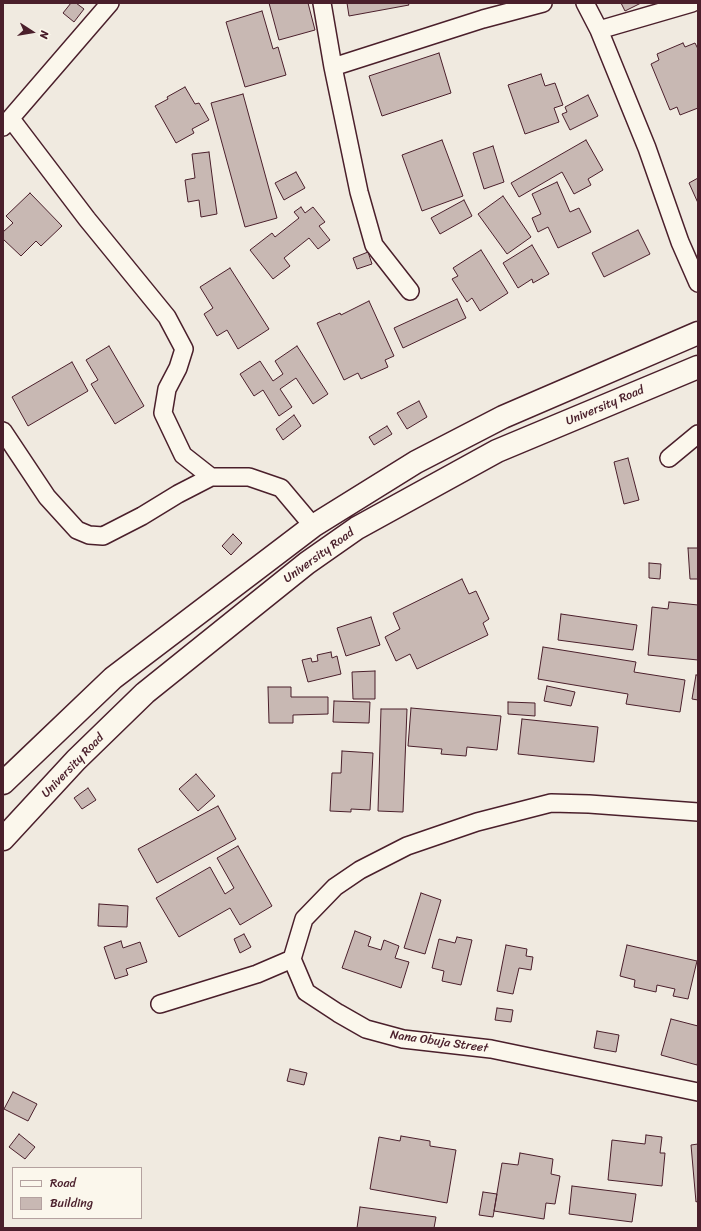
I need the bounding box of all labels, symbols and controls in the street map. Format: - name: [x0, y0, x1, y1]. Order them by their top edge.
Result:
- north arrow: [12, 12, 52, 52]
- text: N: [34, 29, 54, 40]
- street label: University Road: [564, 383, 646, 429]
- street label: University Road: [281, 526, 357, 586]
- street label: University Road: [39, 731, 107, 801]
- street label: Nana Obuja Street: [389, 1028, 489, 1056]
- legend: [12, 1167, 142, 1219]
- text: Road: [50, 1172, 76, 1194]
- text: Building: [50, 1192, 93, 1214]

